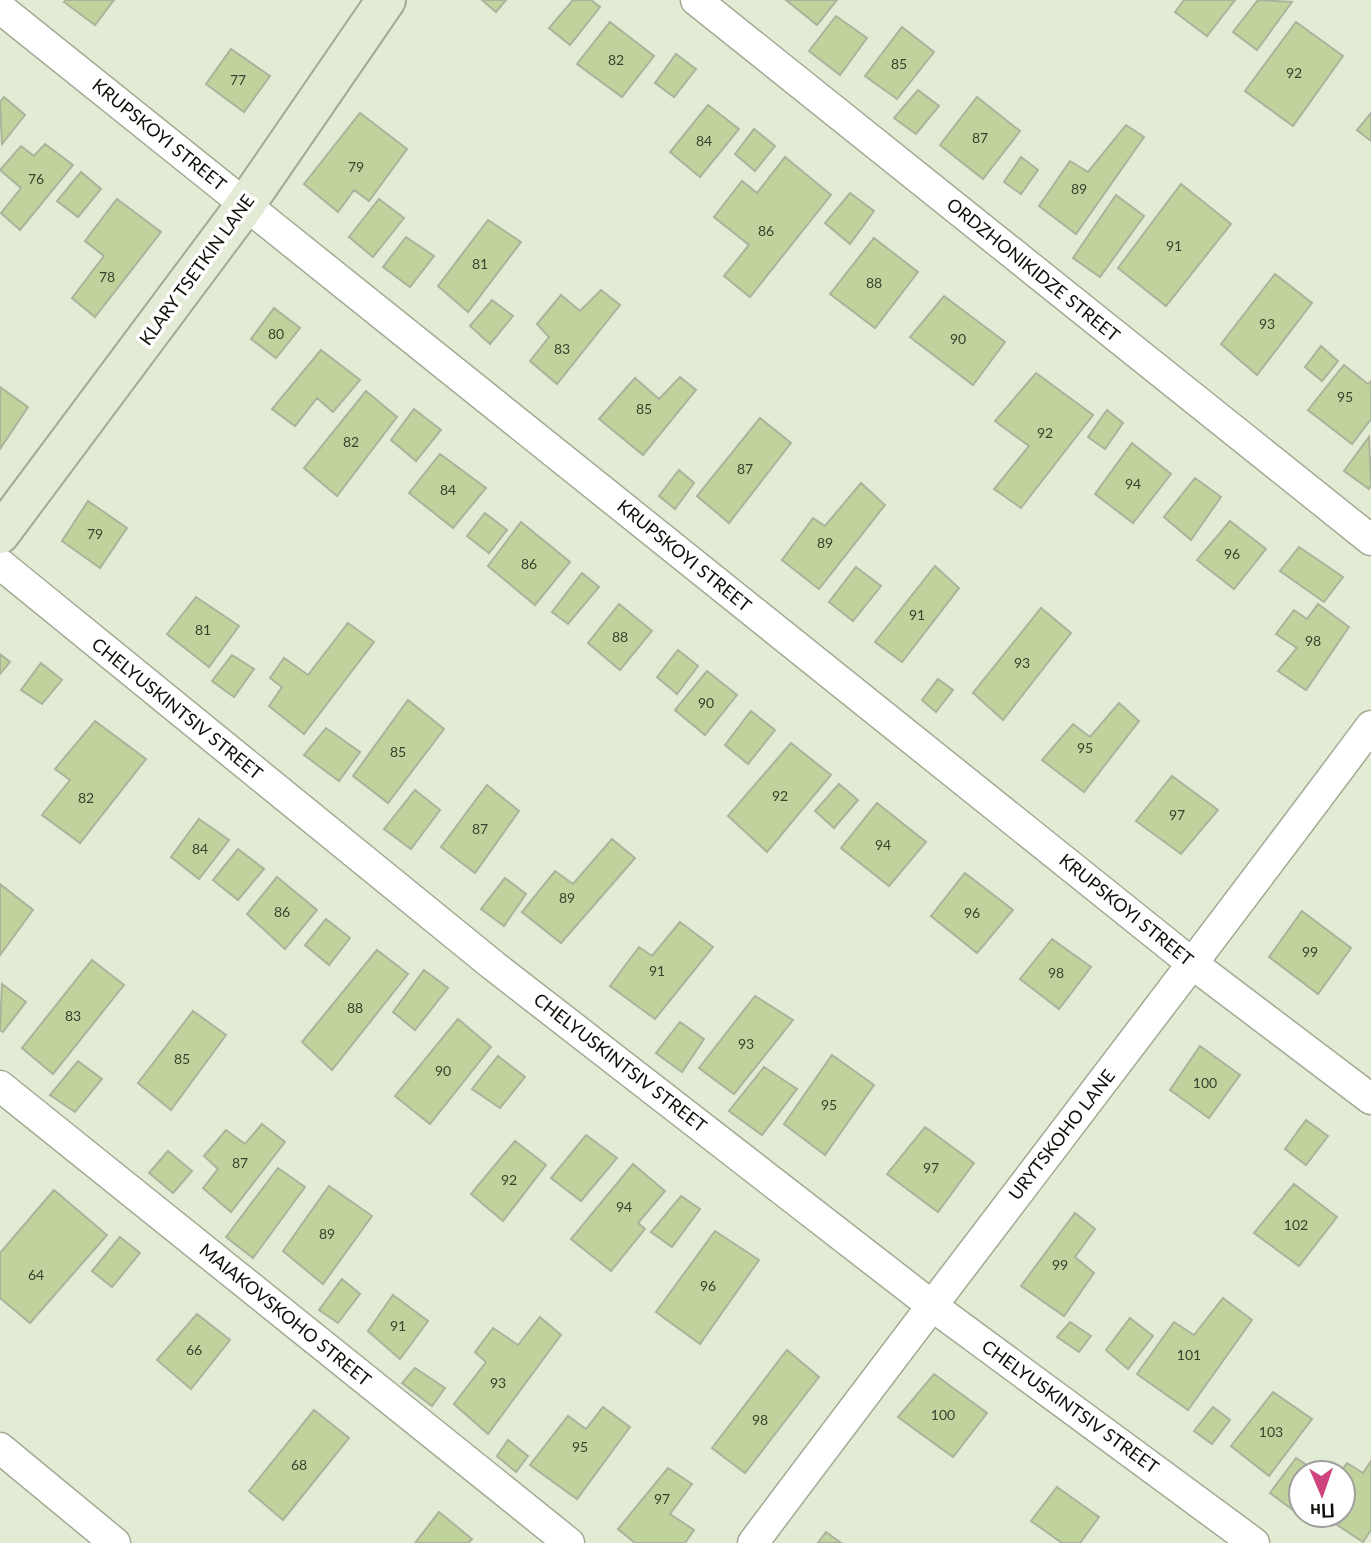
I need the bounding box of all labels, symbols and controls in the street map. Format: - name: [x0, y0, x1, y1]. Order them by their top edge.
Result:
- house number: 82: [608, 51, 624, 68]
- house number: 85: [891, 55, 907, 72]
- house number: 92: [1286, 64, 1302, 81]
- house number: 77: [230, 71, 246, 88]
- street label: KRUPSKOYI STREET: [88, 74, 231, 195]
- house number: 87: [972, 129, 988, 146]
- house number: 84: [696, 132, 712, 149]
- house number: 79: [348, 158, 364, 175]
- house number: 76: [28, 170, 44, 187]
- house number: 89: [1071, 180, 1087, 197]
- street label: KLARY TSETKIN LANE: [134, 190, 258, 349]
- street label: ORDZHONIKIDZE STREET: [943, 193, 1125, 346]
- house number: 86: [758, 222, 774, 239]
- house number: 91: [1166, 237, 1182, 254]
- house number: 81: [472, 255, 488, 272]
- house number: 78: [99, 268, 115, 285]
- house number: 88: [866, 274, 882, 291]
- house number: 93: [1259, 315, 1275, 332]
- house number: 80: [268, 325, 284, 342]
- house number: 90: [950, 330, 966, 347]
- house number: 83: [554, 340, 570, 357]
- house number: 95: [1337, 388, 1353, 405]
- house number: 85: [636, 400, 652, 417]
- house number: 92: [1037, 424, 1053, 441]
- house number: 82: [343, 433, 359, 450]
- house number: 87: [737, 460, 753, 477]
- house number: 94: [1125, 475, 1141, 492]
- house number: 84: [440, 481, 456, 498]
- street label: KRUPSKOYI STREET: [613, 495, 756, 616]
- house number: 79: [87, 525, 103, 542]
- house number: 89: [817, 534, 833, 551]
- house number: 96: [1224, 545, 1240, 562]
- house number: 86: [521, 555, 537, 572]
- house number: 91: [909, 606, 925, 623]
- house number: 81: [195, 621, 211, 638]
- house number: 88: [612, 628, 628, 645]
- house number: 98: [1305, 632, 1321, 649]
- street label: CHELYUSKINTSIV STREET: [88, 633, 268, 784]
- house number: 93: [1014, 654, 1030, 671]
- house number: 90: [698, 694, 714, 711]
- house number: 95: [1077, 739, 1093, 756]
- house number: 85: [390, 743, 406, 760]
- house number: 92: [772, 787, 788, 804]
- house number: 82: [78, 789, 94, 806]
- house number: 97: [1169, 806, 1185, 823]
- house number: 87: [472, 820, 488, 837]
- house number: 94: [875, 836, 891, 853]
- house number: 84: [192, 840, 208, 857]
- street label: KRUPSKOYI STREET: [1055, 849, 1198, 970]
- house number: 89: [559, 889, 575, 906]
- house number: 86: [274, 903, 290, 920]
- house number: 96: [964, 904, 980, 921]
- house number: 99: [1302, 943, 1318, 960]
- house number: 91: [649, 962, 665, 979]
- house number: 98: [1048, 964, 1064, 981]
- street label: CHELYUSKINTSIV STREET: [530, 988, 712, 1137]
- house number: 88: [347, 999, 363, 1016]
- house number: 83: [65, 1007, 81, 1024]
- house number: 93: [738, 1035, 754, 1052]
- house number: 85: [174, 1050, 190, 1067]
- house number: 90: [435, 1062, 451, 1079]
- street label: URYTSKOHO LANE: [1003, 1065, 1119, 1204]
- house number: 100: [1193, 1074, 1217, 1091]
- house number: 95: [821, 1096, 837, 1113]
- house number: 87: [232, 1154, 248, 1171]
- house number: 97: [923, 1159, 939, 1176]
- house number: 92: [501, 1171, 517, 1188]
- house number: 94: [616, 1198, 632, 1215]
- house number: 102: [1284, 1216, 1308, 1233]
- house number: 89: [319, 1225, 335, 1242]
- street label: MAIAKOVSKOHO STREET: [195, 1238, 376, 1390]
- house number: 99: [1052, 1256, 1068, 1273]
- house number: 64: [28, 1266, 44, 1283]
- house number: 96: [700, 1277, 716, 1294]
- house number: 91: [390, 1317, 406, 1334]
- street label: CHELYUSKINTSIV STREET: [978, 1335, 1164, 1478]
- house number: 66: [186, 1341, 202, 1358]
- house number: 101: [1177, 1346, 1201, 1363]
- house number: 93: [490, 1374, 506, 1391]
- house number: 100: [931, 1406, 955, 1423]
- house number: 98: [752, 1411, 768, 1428]
- house number: 103: [1259, 1423, 1283, 1440]
- house number: 95: [572, 1438, 588, 1455]
- house number: 68: [291, 1456, 307, 1473]
- north arrow: [1287, 1459, 1357, 1529]
- house number: 97: [654, 1490, 670, 1507]
- text: Пн: [1310, 1500, 1335, 1523]

